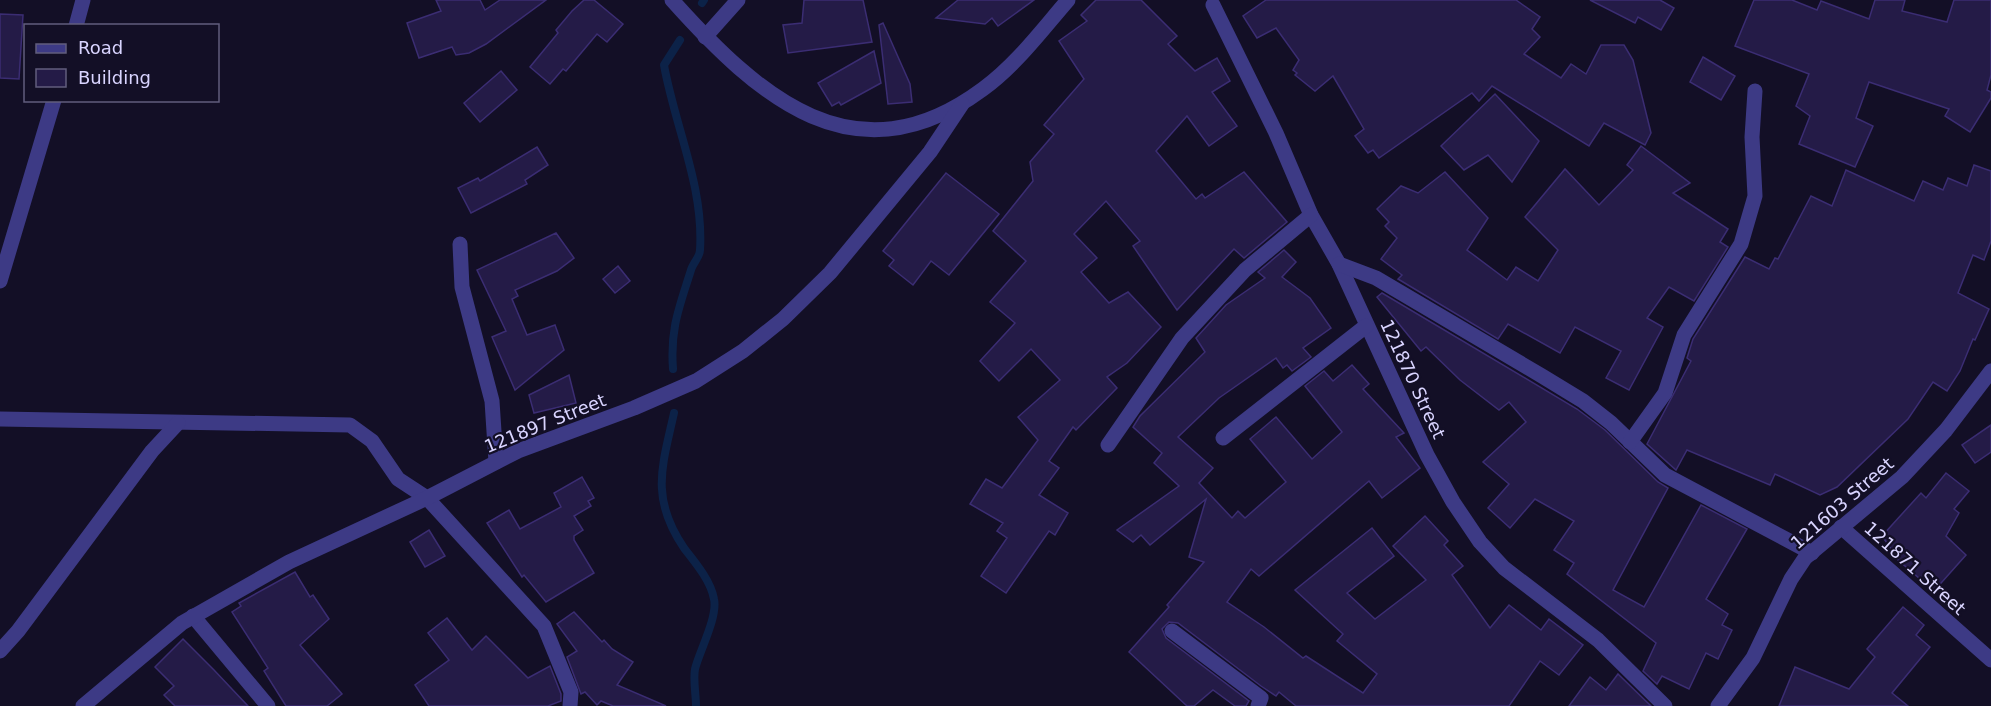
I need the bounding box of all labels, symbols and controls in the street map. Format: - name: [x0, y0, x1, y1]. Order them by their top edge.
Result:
- legend: [24, 24, 219, 102]
- text: Road: [78, 37, 123, 58]
- text: Building: [78, 67, 151, 88]
- street label: 121870 Street: [1376, 316, 1450, 442]
- street label: 121897 Street: [481, 389, 609, 457]
- street label: 121603 Street: [1786, 453, 1898, 553]
- street label: 121871 Street: [1860, 517, 1970, 619]

